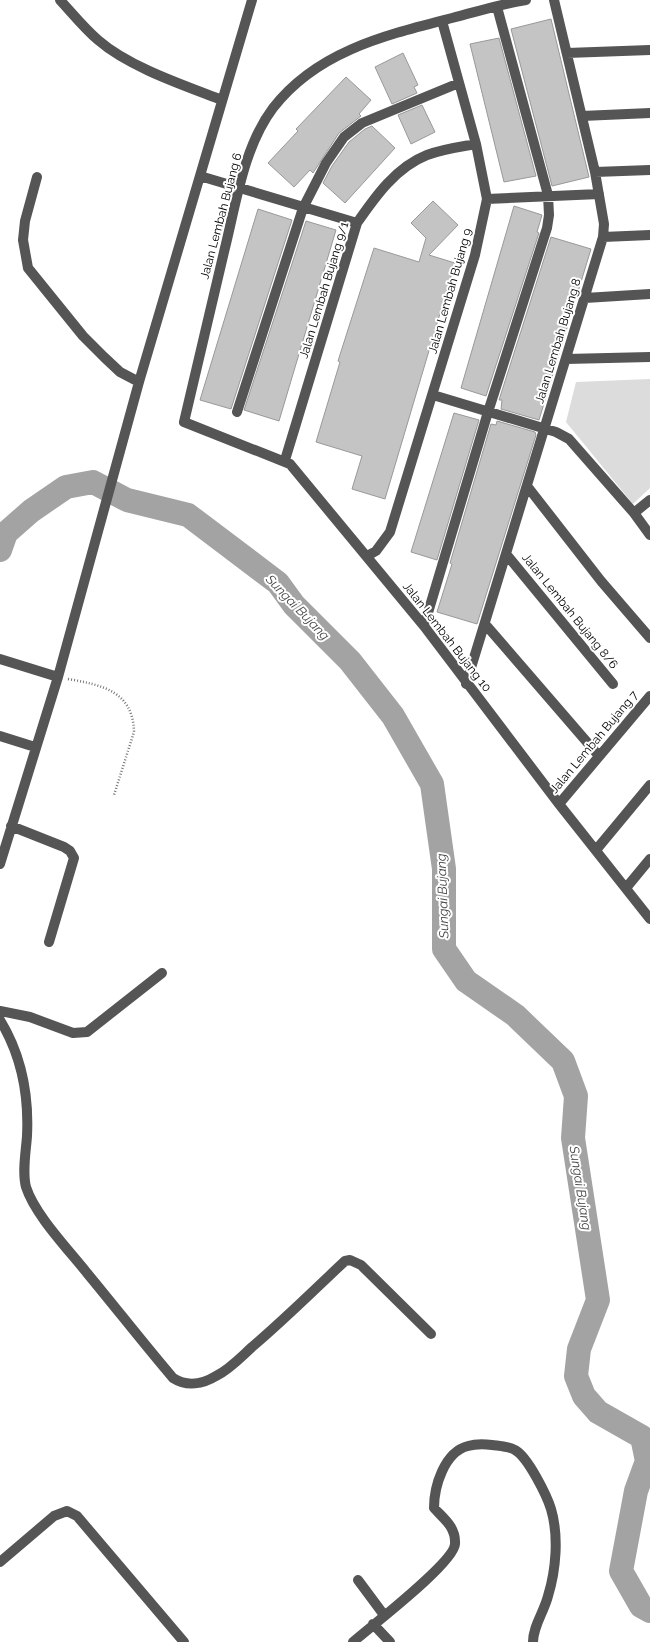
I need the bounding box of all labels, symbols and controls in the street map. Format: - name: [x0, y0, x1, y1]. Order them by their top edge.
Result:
- street label: Jalan Lembah Bujang 6: [197, 151, 245, 281]
- street label: Jalan Lembah Bujang 9/1: [297, 220, 351, 360]
- street label: Jalan Lembah Bujang 9: [425, 227, 475, 355]
- street label: Jalan Lembah Bujang 8: [532, 277, 584, 405]
- street label: Jalan Lembah Bujang 8/6: [519, 551, 621, 671]
- water label: Sungai Bujang: [262, 571, 333, 643]
- street label: Jalan Lembah Bujang 10: [400, 579, 494, 695]
- street label: Jalan Lembah Bujang 7: [547, 688, 641, 796]
- water label: Sungai Bujang: [434, 853, 452, 940]
- water label: Sungai Bujang: [566, 1144, 595, 1232]

